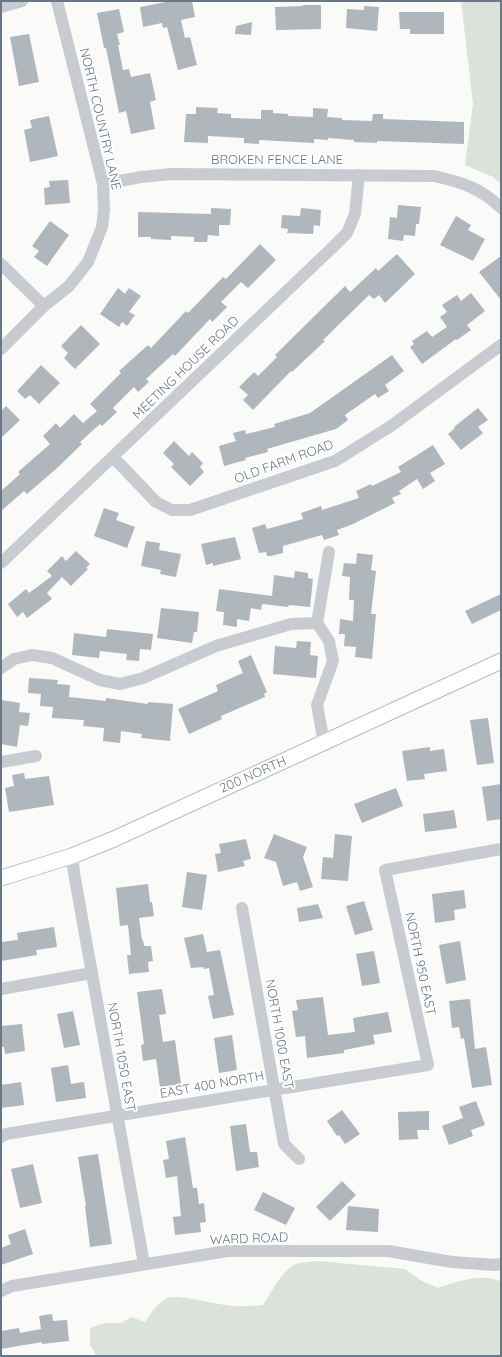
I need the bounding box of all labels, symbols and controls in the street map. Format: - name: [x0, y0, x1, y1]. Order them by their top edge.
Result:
- street label: NORTH COUNTRY LANE: [76, 47, 124, 191]
- street label: BROKEN FENCE LANE: [211, 152, 343, 168]
- street label: MEETING HOUSE ROAD: [130, 313, 242, 423]
- street label: OLD FARM ROAD: [232, 437, 336, 487]
- street label: 200 NORTH: [217, 753, 289, 797]
- street label: NORTH 950 EAST: [401, 911, 439, 1017]
- street label: NORTH 1000 EAST: [262, 978, 296, 1090]
- street label: NORTH 1050 EAST: [104, 1001, 138, 1113]
- street label: EAST 400 NORTH: [159, 1068, 265, 1102]
- street label: WARD ROAD: [209, 1230, 289, 1248]

